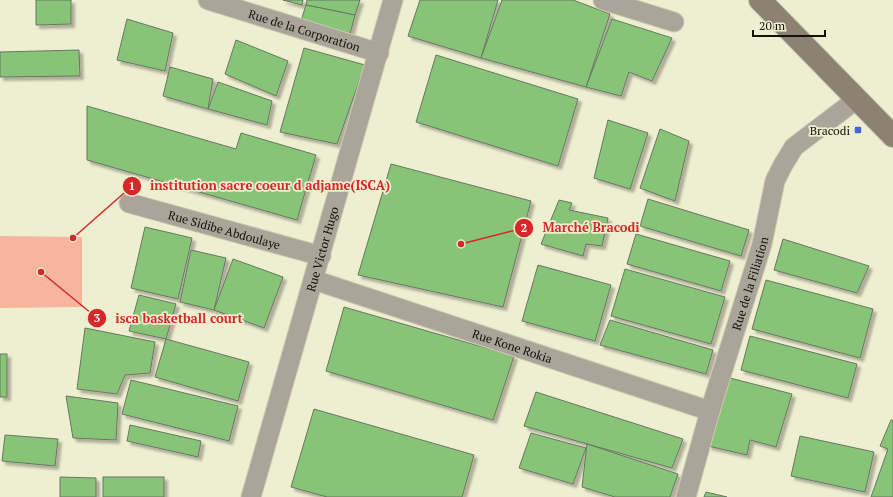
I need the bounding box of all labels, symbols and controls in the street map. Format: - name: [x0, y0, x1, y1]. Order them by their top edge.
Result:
- street label: Rue de la Corporation: [247, 6, 362, 54]
- scale bar: [753, 12, 825, 38]
- text: 20 m: [759, 18, 786, 33]
- place label: Bracodi: [810, 123, 850, 138]
- marker: Bracodi: [853, 125, 863, 135]
- callout: institution sacre coeur d adjame(ISCA): [122, 173, 399, 198]
- text: institution sacre coeur d adjame(ISCA): [150, 176, 390, 194]
- text: 1: [129, 178, 135, 193]
- street label: Rue Victor Hugo: [303, 204, 341, 293]
- street label: Rue Sidibe Abdoulaye: [167, 207, 282, 252]
- callout: Marché Bracodi: [514, 215, 647, 240]
- text: Marché Bracodi: [542, 218, 640, 236]
- text: 2: [521, 220, 528, 235]
- street label: Rue de la Filiation: [728, 235, 771, 332]
- callout: isca basketball court: [87, 306, 251, 331]
- text: isca basketball court: [115, 309, 243, 327]
- text: 3: [94, 310, 101, 325]
- street label: Rue Kone Rokia: [470, 325, 554, 366]

